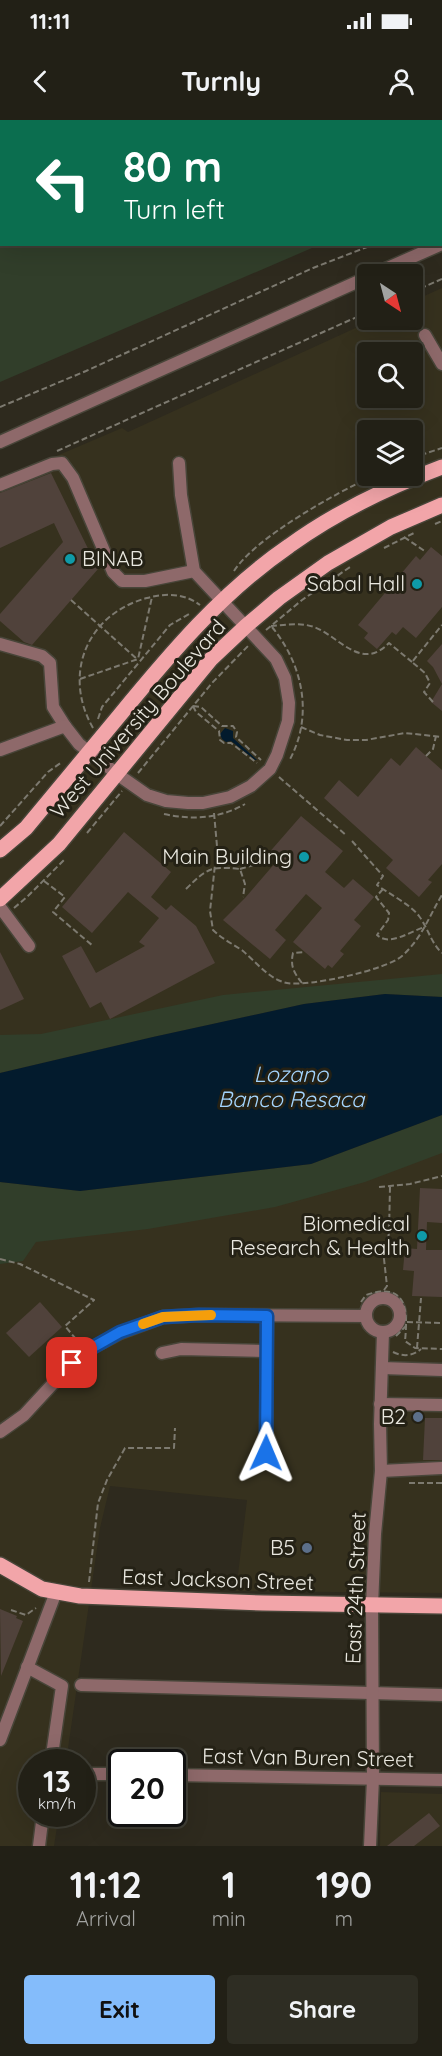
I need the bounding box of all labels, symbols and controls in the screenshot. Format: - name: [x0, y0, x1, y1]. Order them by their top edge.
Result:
- text: 11:11: [30, 7, 70, 35]
- text: Turnly: [181, 64, 261, 98]
- icon: back: [24, 65, 57, 98]
- icon: person: [385, 65, 418, 98]
- text: 80 m: [123, 140, 222, 193]
- icon: left: [24, 144, 102, 222]
- text: Turn left: [123, 192, 225, 226]
- north arrow: [357, 264, 423, 330]
- map controls: [357, 264, 423, 486]
- button: search: [357, 342, 423, 408]
- button: layers: [357, 420, 423, 486]
- place label: BINAB: [82, 545, 143, 571]
- marker: BINAB: [63, 552, 77, 566]
- place label: Sabal Hall: [307, 570, 405, 596]
- marker: Sabal Hall: [410, 577, 424, 591]
- street label: West University Boulevard: [44, 614, 231, 823]
- place label: Main Building: [162, 843, 292, 869]
- marker: Main Building: [297, 850, 311, 864]
- water label: Lozano Banco Resaca: [218, 1060, 366, 1113]
- place label: Biomedical Research & Health: [230, 1210, 410, 1260]
- marker: Biomedical Research & Health: [415, 1229, 429, 1243]
- pin: [46, 1337, 97, 1388]
- icon: arrive: [55, 1346, 88, 1379]
- place label: B2: [381, 1403, 406, 1429]
- marker: B2: [411, 1410, 425, 1424]
- position arrow: [234, 1421, 298, 1485]
- street label: East 24th Street: [339, 1512, 371, 1664]
- place label: B5: [270, 1534, 295, 1560]
- marker: B5: [300, 1541, 314, 1555]
- street label: East Jackson Street: [122, 1563, 314, 1595]
- street label: East Van Buren Street: [202, 1742, 414, 1772]
- speed limit sign: 20: [108, 1749, 186, 1827]
- text: 13: [43, 1762, 71, 1800]
- text: km/h: [38, 1794, 76, 1813]
- text: 11:12: [70, 1862, 142, 1907]
- text: 1: [222, 1862, 236, 1907]
- text: 190: [316, 1862, 372, 1907]
- text: Arrival: [76, 1906, 136, 1931]
- text: min: [212, 1906, 246, 1931]
- text: m: [335, 1906, 353, 1931]
- button: Exit: [24, 1975, 215, 2044]
- button: Share: [227, 1975, 418, 2044]

